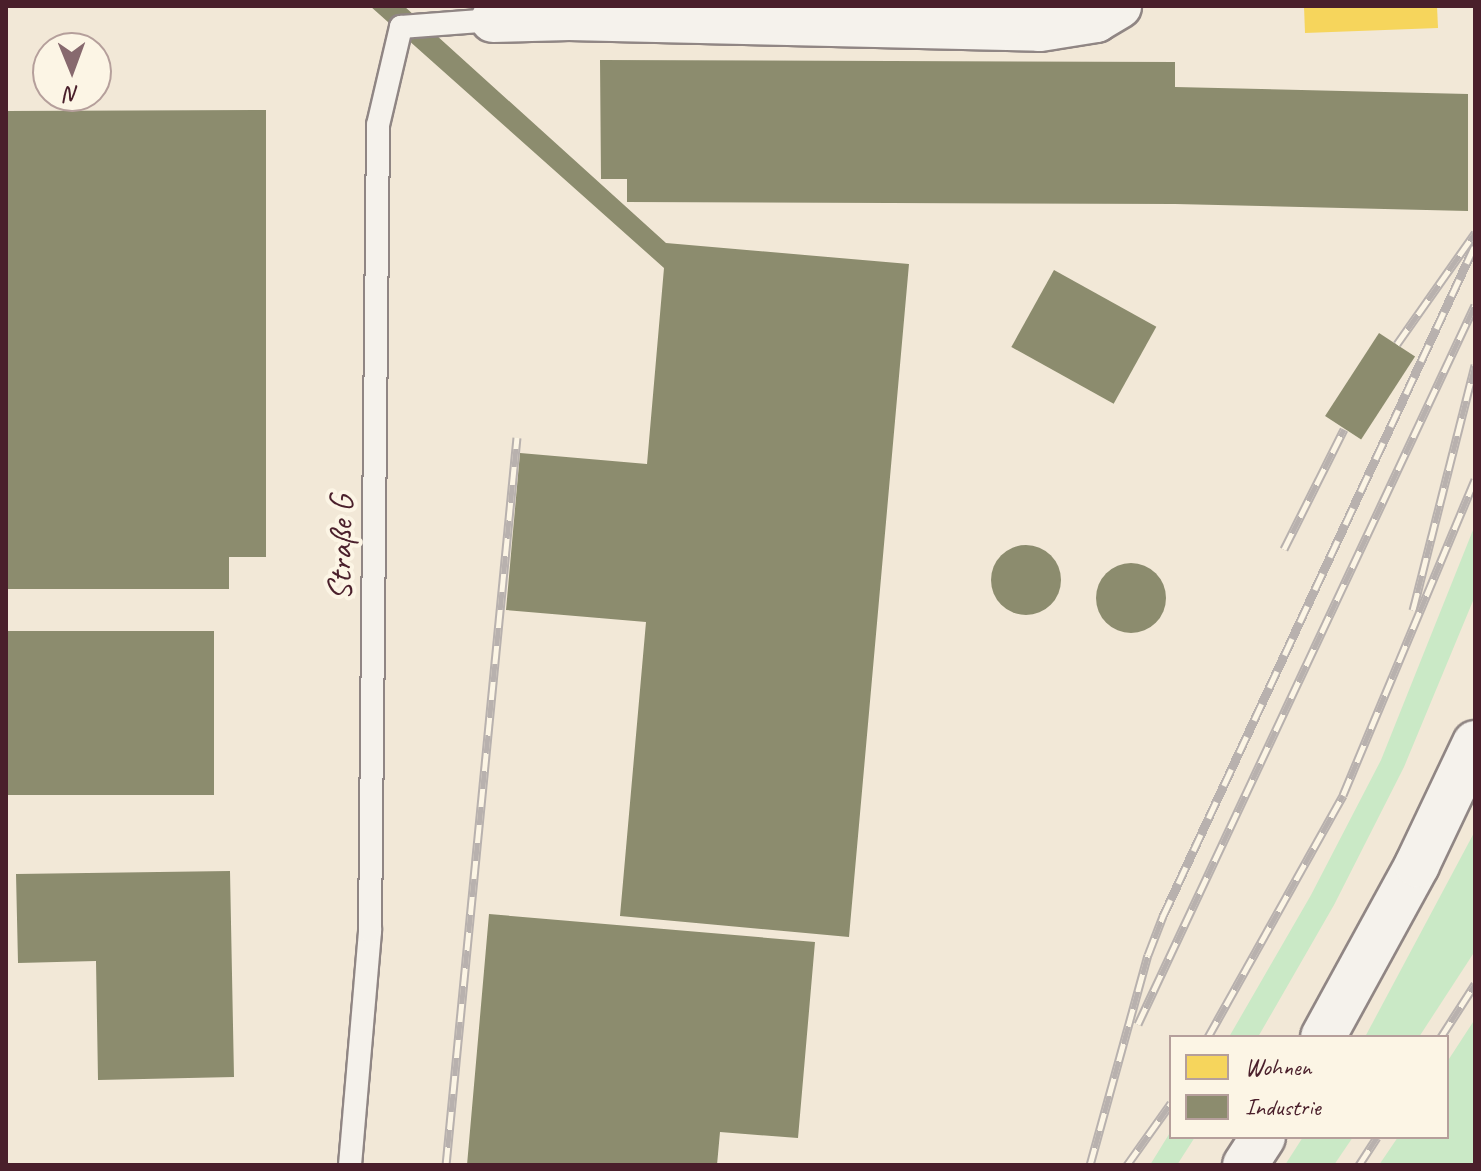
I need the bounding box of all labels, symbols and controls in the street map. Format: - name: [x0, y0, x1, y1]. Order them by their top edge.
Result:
- north arrow: [32, 32, 112, 112]
- text: N: [65, 80, 79, 108]
- street label: Straße G: [319, 495, 361, 601]
- legend: [1169, 1035, 1449, 1139]
- text: Wohnen: [1245, 1052, 1311, 1082]
- text: Industrie: [1245, 1092, 1321, 1122]

